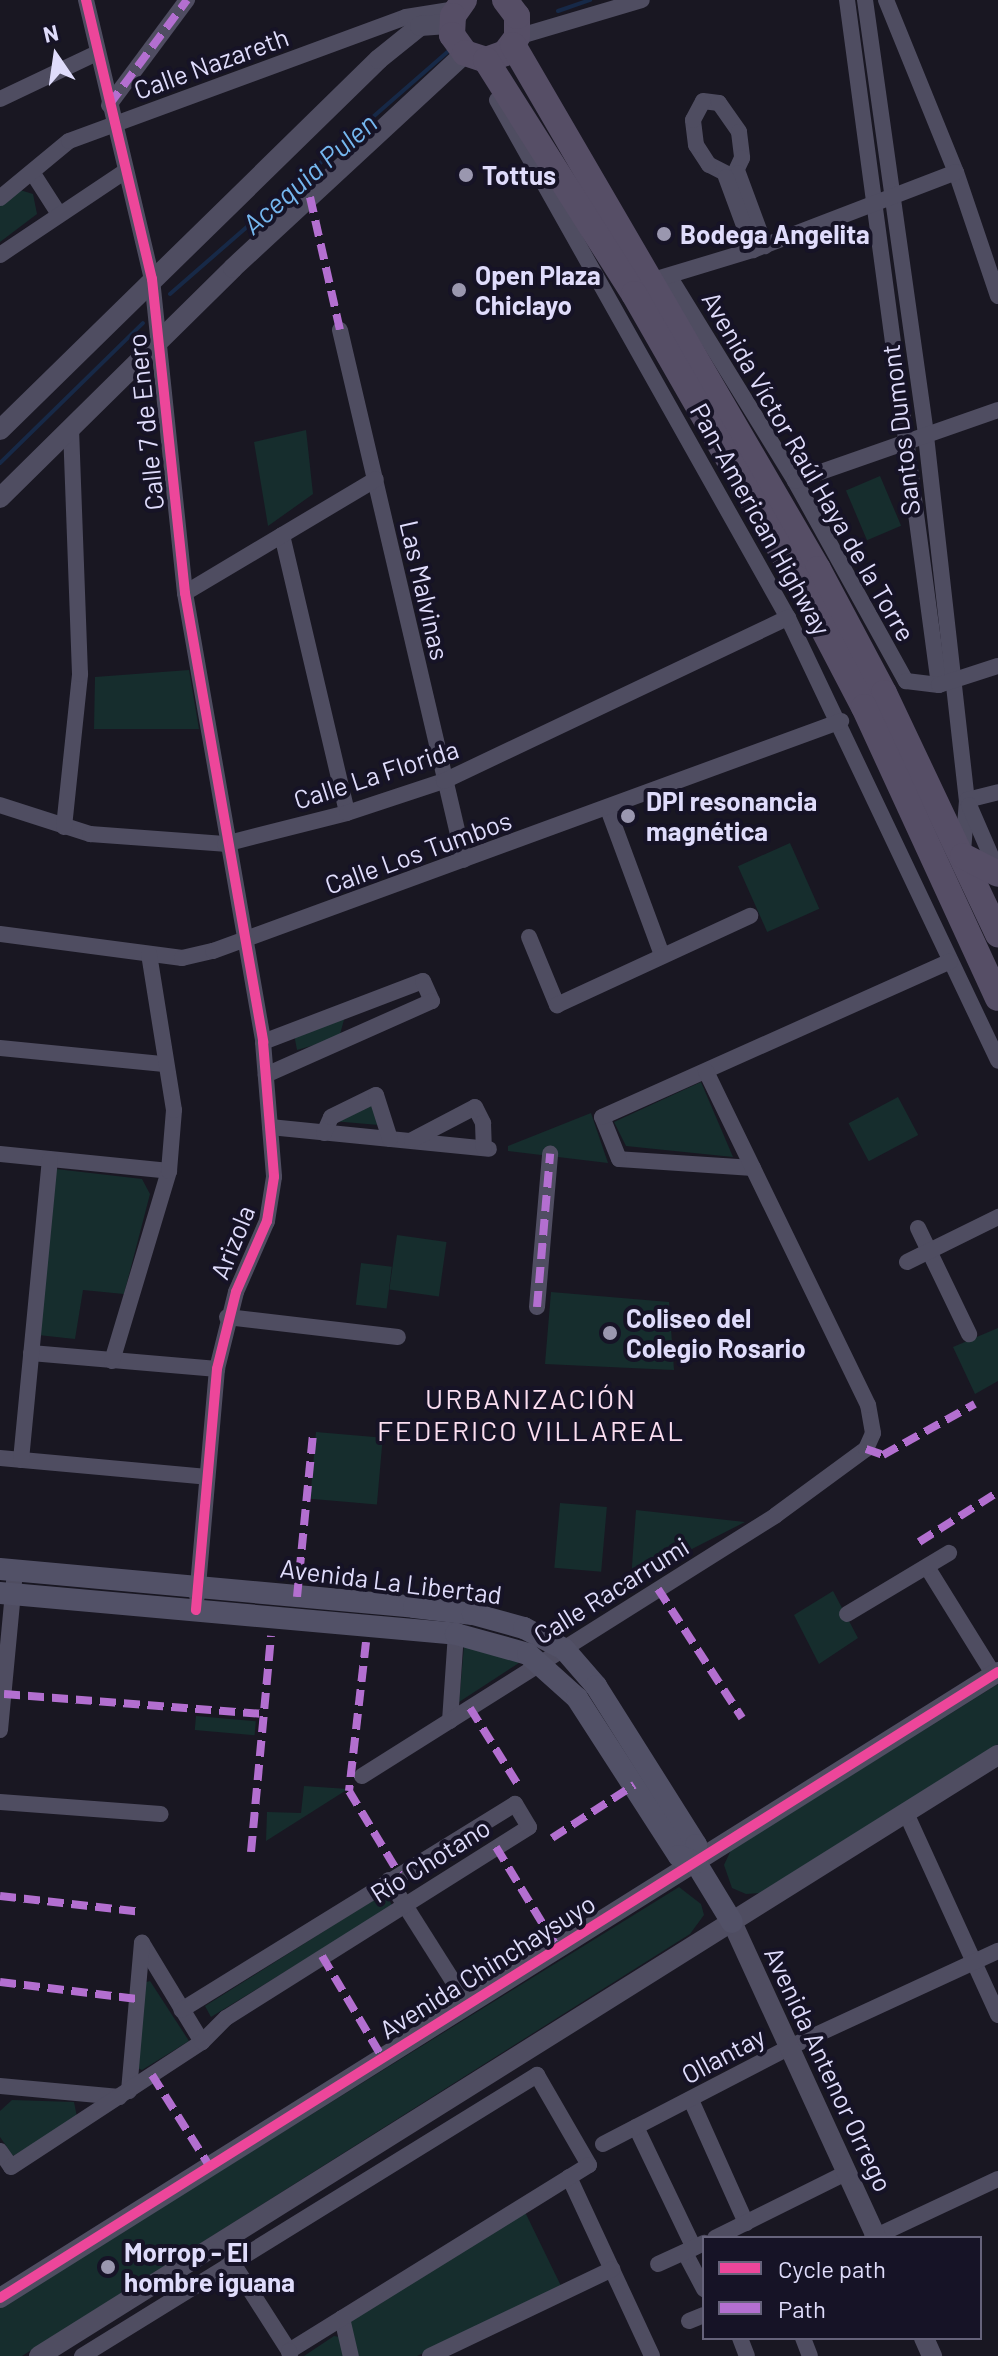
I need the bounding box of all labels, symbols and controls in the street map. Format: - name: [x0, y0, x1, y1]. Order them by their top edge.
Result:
- north arrow: [16, 16, 96, 96]
- text: N: [41, 18, 61, 47]
- street label: Calle Nazareth: [129, 21, 293, 105]
- water label: Acequia Pulen: [235, 105, 383, 241]
- place label: Tottus: [482, 159, 556, 191]
- marker: Tottus: [457, 166, 475, 184]
- place label: Bodega Angelita: [680, 218, 870, 250]
- marker: Bodega Angelita: [655, 225, 673, 243]
- place label: Open Plaza Chiclayo: [475, 259, 601, 320]
- marker: Open Plaza Chiclayo: [450, 281, 468, 299]
- street label: Avenida Víctor Raúl Haya de la Torre: [696, 286, 922, 646]
- street label: Calle 7 de Enero: [120, 332, 170, 512]
- street label: Santos Dumont: [874, 343, 926, 517]
- street label: Pan-American Highway: [684, 397, 838, 641]
- street label: Las Malvinas: [394, 517, 456, 663]
- street label: Calle La Florida: [290, 733, 462, 815]
- place label: DPI resonancia magnética: [646, 785, 817, 846]
- street label: Calle Los Tumbos: [320, 804, 516, 900]
- marker: DPI resonancia magnética: [617, 805, 639, 827]
- street label: Arizola: [203, 1201, 261, 1283]
- place label: Coliseo del Colegio Rosario: [626, 1302, 806, 1364]
- marker: Coliseo del Colegio Rosario: [601, 1324, 619, 1342]
- district label: URBANIZACIÓN FEDERICO VILLAREAL: [377, 1381, 685, 1447]
- street label: Calle Racarrumi: [528, 1530, 694, 1650]
- street label: Avenida La Libertad: [278, 1552, 504, 1610]
- street label: Río Chotano: [364, 1811, 496, 1909]
- street label: Avenida Chinchaysuyo: [373, 1887, 601, 2045]
- street label: Avenida Antenor Orrego: [759, 1942, 899, 2196]
- street label: Ollantay: [676, 2020, 770, 2090]
- place label: Morrop - El hombre iguana: [124, 2236, 295, 2298]
- legend: [702, 2236, 982, 2340]
- text: Cycle path: [778, 2254, 886, 2283]
- marker: Morrop - El hombre iguana: [99, 2258, 117, 2276]
- text: Path: [778, 2294, 826, 2323]

